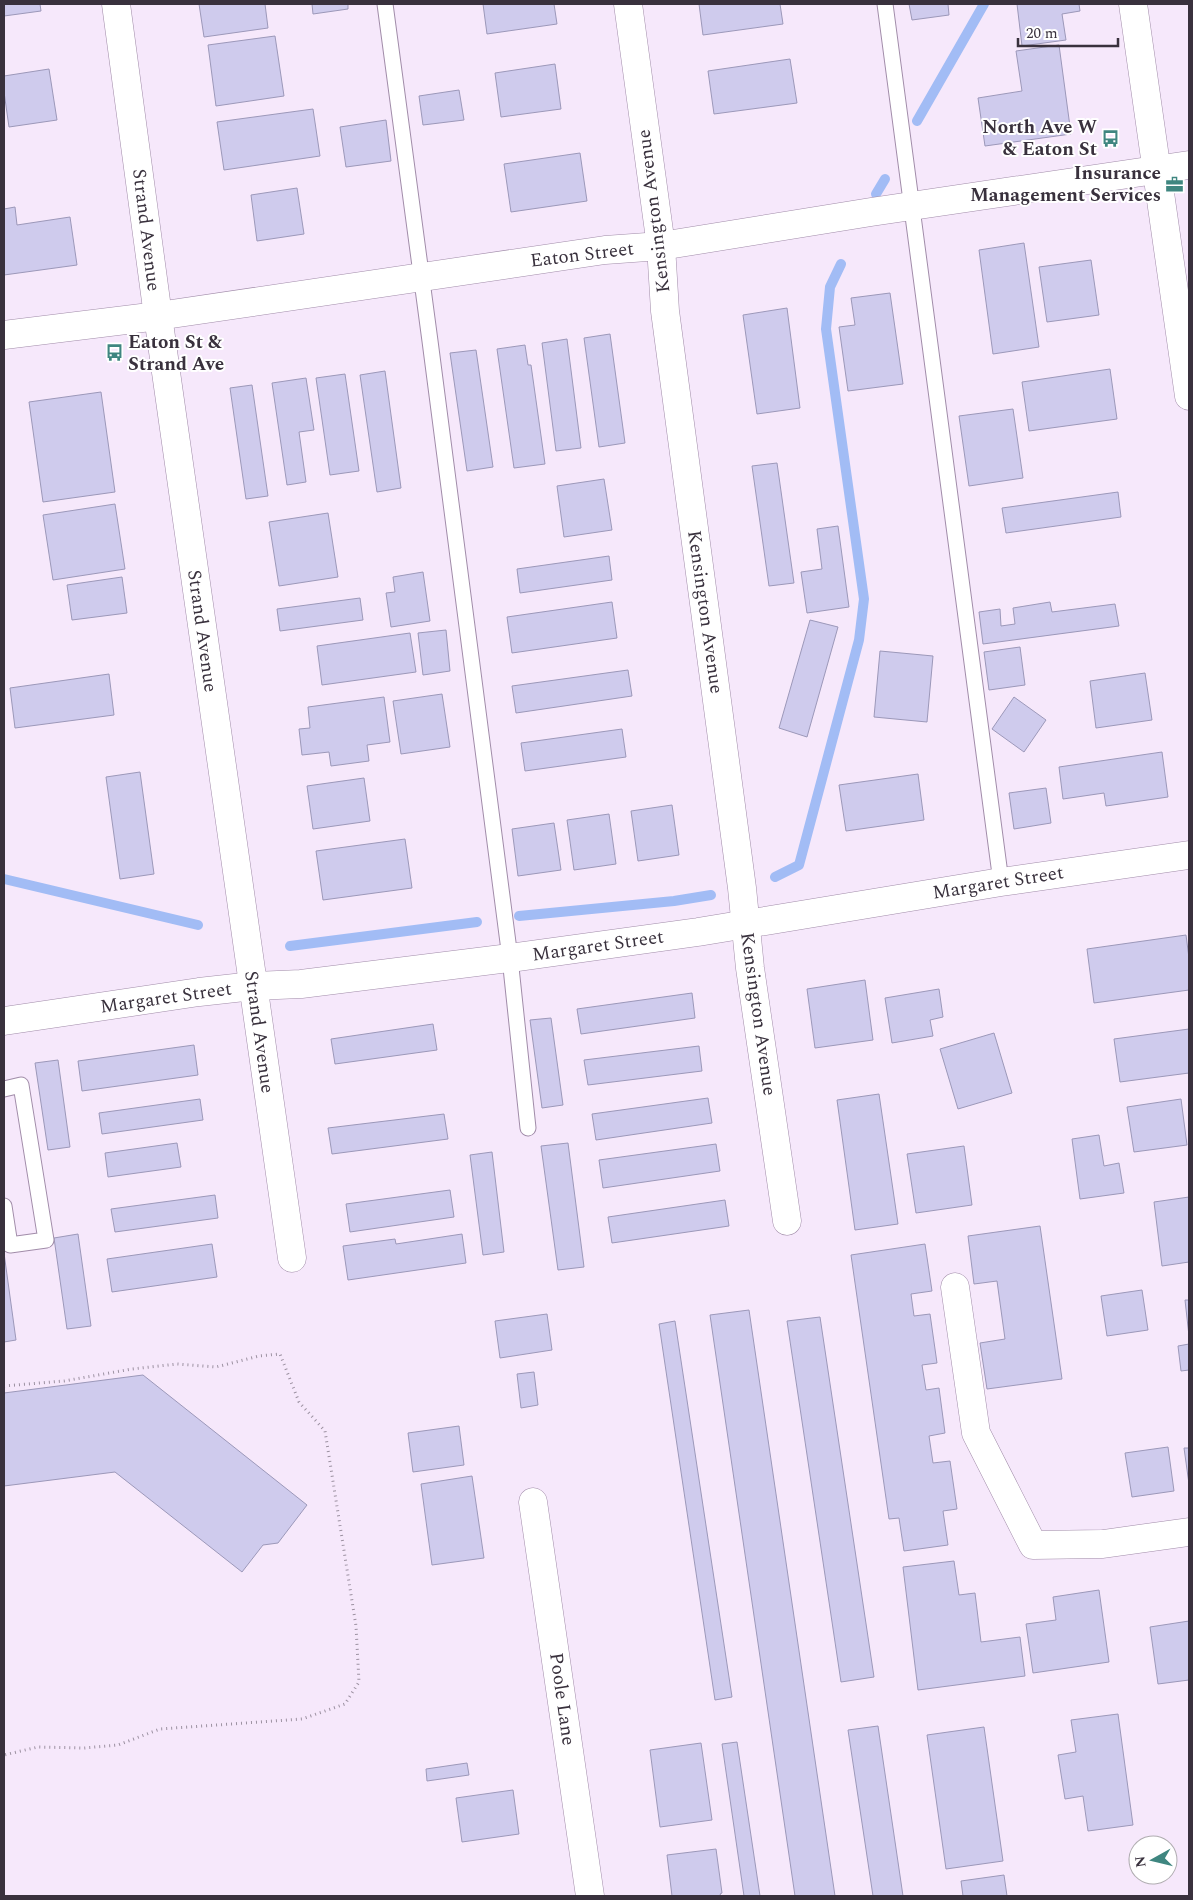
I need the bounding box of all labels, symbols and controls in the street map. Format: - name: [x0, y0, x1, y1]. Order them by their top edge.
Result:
- scale bar: [1018, 15, 1118, 47]
- text: 20 m: [1026, 22, 1058, 45]
- place label: North Ave W & Eaton St: [982, 113, 1097, 164]
- street label: Kensington Avenue: [630, 128, 678, 294]
- bus stop icon: North Ave W & Eaton St: [1101, 128, 1121, 148]
- place label: Insurance Management Services: [970, 159, 1161, 210]
- street label: Strand Avenue: [124, 167, 168, 293]
- office icon: Insurance Management Services: [1165, 174, 1185, 194]
- street label: Eaton Street: [528, 234, 636, 276]
- place label: Eaton St & Strand Ave: [128, 328, 224, 379]
- bus stop icon: Eaton St & Strand Ave: [104, 343, 124, 363]
- street label: Kensington Avenue: [679, 529, 731, 695]
- street label: Strand Avenue: [179, 568, 225, 694]
- street label: Margaret Street: [930, 858, 1066, 908]
- street label: Margaret Street: [530, 922, 666, 970]
- street label: Kensington Avenue: [732, 931, 784, 1097]
- street label: Strand Avenue: [236, 969, 282, 1095]
- street label: Margaret Street: [98, 974, 234, 1022]
- street label: Poole Lane: [541, 1651, 583, 1747]
- north arrow: [1128, 1835, 1178, 1885]
- text: N: [1129, 1855, 1152, 1869]

